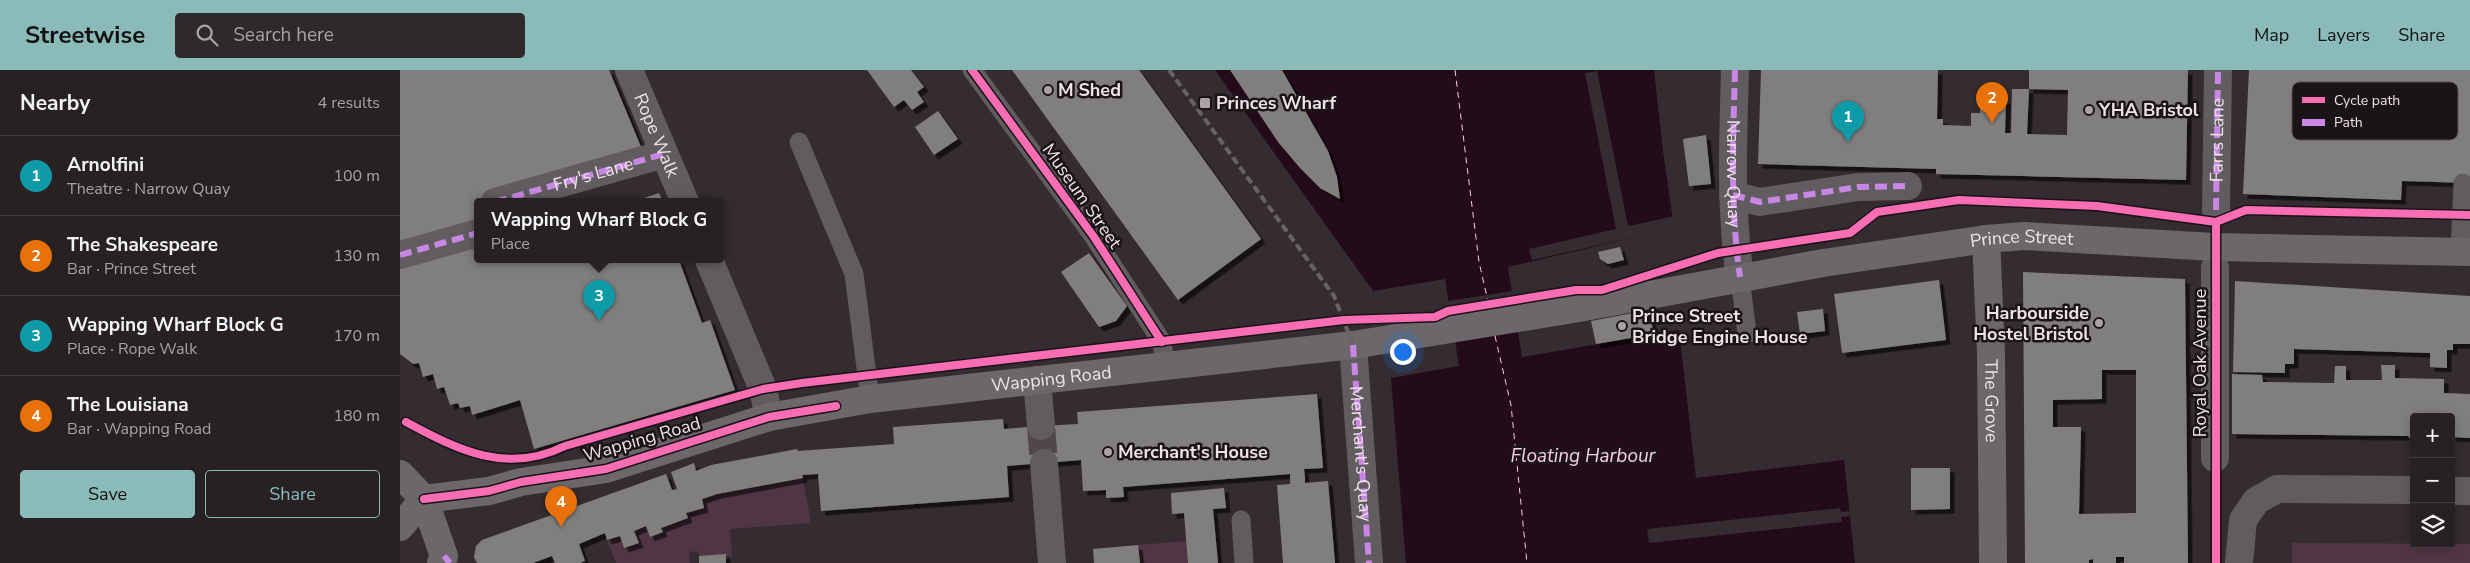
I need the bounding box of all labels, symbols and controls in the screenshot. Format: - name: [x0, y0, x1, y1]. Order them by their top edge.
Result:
- search box: [175, 13, 525, 58]
- text: Streetwise: [25, 19, 145, 51]
- icon: search: [193, 21, 221, 49]
- text: Search here: [233, 22, 334, 48]
- text: Map: [2254, 23, 2289, 47]
- text: Layers: [2317, 23, 2370, 47]
- text: Share: [2398, 23, 2445, 47]
- place label: M Shed: [1058, 78, 1121, 102]
- pin: 2: [1976, 82, 2008, 123]
- legend: [2292, 82, 2458, 140]
- marker: M Shed: [1042, 84, 1054, 96]
- text: Nearby: [20, 89, 90, 117]
- street label: Rope Walk: [628, 90, 686, 182]
- place label: Princes Wharf: [1216, 91, 1336, 115]
- text: Cycle path: [2334, 91, 2400, 110]
- text: 4 results: [318, 92, 380, 114]
- marker: Princes Wharf: [1198, 96, 1212, 110]
- place label: YHA Bristol: [2098, 98, 2199, 122]
- street label: Farrs Lane: [2204, 98, 2230, 182]
- pin: 1: [1832, 101, 1864, 142]
- marker: YHA Bristol: [2083, 104, 2095, 116]
- text: Path: [2334, 113, 2363, 132]
- street label: Narrow Quay: [1721, 120, 1747, 229]
- street label: Museum Street: [1037, 139, 1127, 254]
- street label: Fry's Lane: [550, 151, 636, 197]
- text: Arnolfini: [67, 152, 144, 178]
- text: 1: [31, 165, 41, 187]
- text: 100 m: [333, 165, 380, 187]
- text: Theatre · Narrow Quay: [67, 178, 230, 200]
- popup: [474, 198, 724, 263]
- text: Wapping Wharf Block G: [491, 207, 707, 233]
- street label: Prince Street: [1968, 224, 2075, 253]
- text: The Shakespeare: [67, 232, 218, 258]
- text: Place: [491, 233, 530, 255]
- text: 2: [31, 245, 41, 267]
- text: 130 m: [333, 245, 380, 267]
- text: Bar · Prince Street: [67, 258, 196, 280]
- pin: 3: [583, 280, 615, 321]
- street label: Royal Oak Avenue: [2188, 289, 2212, 437]
- place label: Harbourside Hostel Bristol: [1973, 301, 2089, 346]
- place label: Prince Street Bridge Engine House: [1632, 304, 1808, 349]
- text: Wapping Wharf Block G: [67, 312, 284, 338]
- marker: Harbourside Hostel Bristol: [2093, 317, 2105, 329]
- marker: Prince Street Bridge Engine House: [1616, 320, 1628, 332]
- text: 3: [31, 325, 41, 347]
- text: 170 m: [333, 325, 380, 347]
- text: Place · Rope Walk: [67, 338, 197, 360]
- your location: [1390, 339, 1416, 365]
- street label: The Grove: [1979, 359, 2004, 443]
- street label: Wapping Road: [990, 360, 1113, 397]
- street label: Merchant's Quay: [1344, 385, 1378, 523]
- text: The Louisiana: [67, 392, 189, 418]
- text: 4: [31, 405, 41, 427]
- text: 180 m: [333, 405, 380, 427]
- street label: Wapping Road: [581, 411, 703, 467]
- map controls: [2410, 413, 2455, 548]
- button: +: [2410, 413, 2455, 458]
- text: Bar · Wapping Road: [67, 418, 211, 440]
- place label: Merchant's House: [1118, 440, 1268, 464]
- water label: Floating Harbour: [1511, 443, 1657, 469]
- marker: Merchant's House: [1102, 446, 1114, 458]
- button: −: [2410, 458, 2455, 503]
- button: Save: [20, 470, 195, 518]
- button: Share: [205, 470, 380, 518]
- pin: 4: [545, 486, 577, 527]
- button: layers: [2410, 503, 2455, 548]

